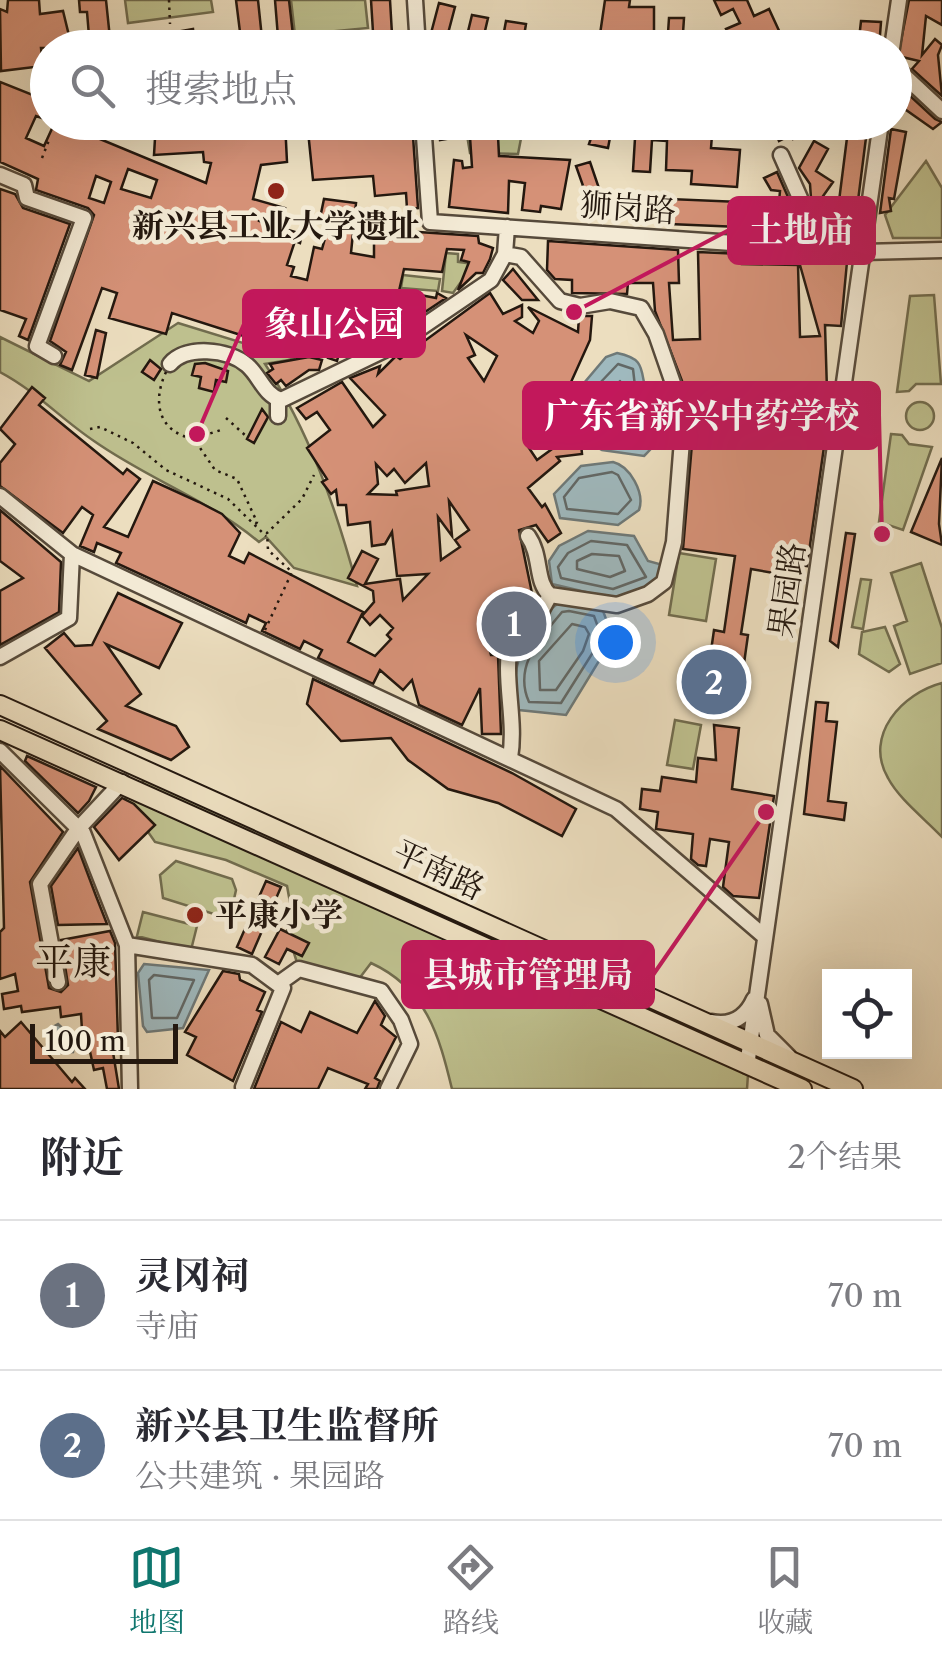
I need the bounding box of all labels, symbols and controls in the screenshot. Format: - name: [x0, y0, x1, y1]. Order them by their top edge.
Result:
- search box: [30, 30, 912, 140]
- icon: search: [65, 58, 120, 113]
- text: 搜索地点: [145, 65, 297, 112]
- marker: 新兴县工业大学遗址: [265, 180, 287, 202]
- street label: 狮岗路: [579, 185, 677, 230]
- callout: 土地庙: [729, 198, 874, 263]
- place label: 新兴县工业大学遗址: [132, 206, 420, 245]
- text: 土地庙: [748, 208, 854, 251]
- callout: 象山公园: [244, 291, 424, 356]
- text: 象山公园: [264, 302, 404, 345]
- callout: 广东省新兴中药学校: [524, 383, 879, 448]
- text: 广东省新兴中药学校: [544, 394, 860, 437]
- street label: 果园路: [761, 540, 812, 640]
- pin: 1: [482, 586, 546, 662]
- your location: [590, 617, 641, 668]
- pin: 2: [682, 644, 746, 720]
- street label: 平南路: [387, 832, 491, 908]
- place label: 平康小学: [215, 895, 343, 934]
- marker: 平康小学: [184, 904, 206, 926]
- district label: 平康: [35, 938, 111, 985]
- callout: 县城市管理局: [403, 942, 653, 1007]
- text: 县城市管理局: [423, 953, 633, 996]
- map controls: [822, 969, 912, 1059]
- button: locate: [822, 969, 912, 1059]
- scale bar: [30, 1019, 178, 1064]
- text: 100 m: [45, 1024, 126, 1058]
- text: 附近: [40, 1131, 124, 1183]
- text: 2个结果: [788, 1137, 902, 1176]
- text: 灵冈祠: [135, 1252, 249, 1299]
- text: 1: [65, 1276, 80, 1315]
- text: 70 m: [828, 1276, 902, 1315]
- text: 寺庙: [135, 1306, 199, 1345]
- text: 新兴县卫生监督所: [135, 1402, 439, 1449]
- text: 2: [63, 1426, 82, 1465]
- text: 70 m: [828, 1426, 902, 1465]
- text: 公共建筑 · 果园路: [135, 1456, 385, 1495]
- tab: 地图: [129, 1540, 185, 1640]
- tab: 路线: [443, 1540, 499, 1640]
- tab: 收藏: [757, 1540, 813, 1640]

